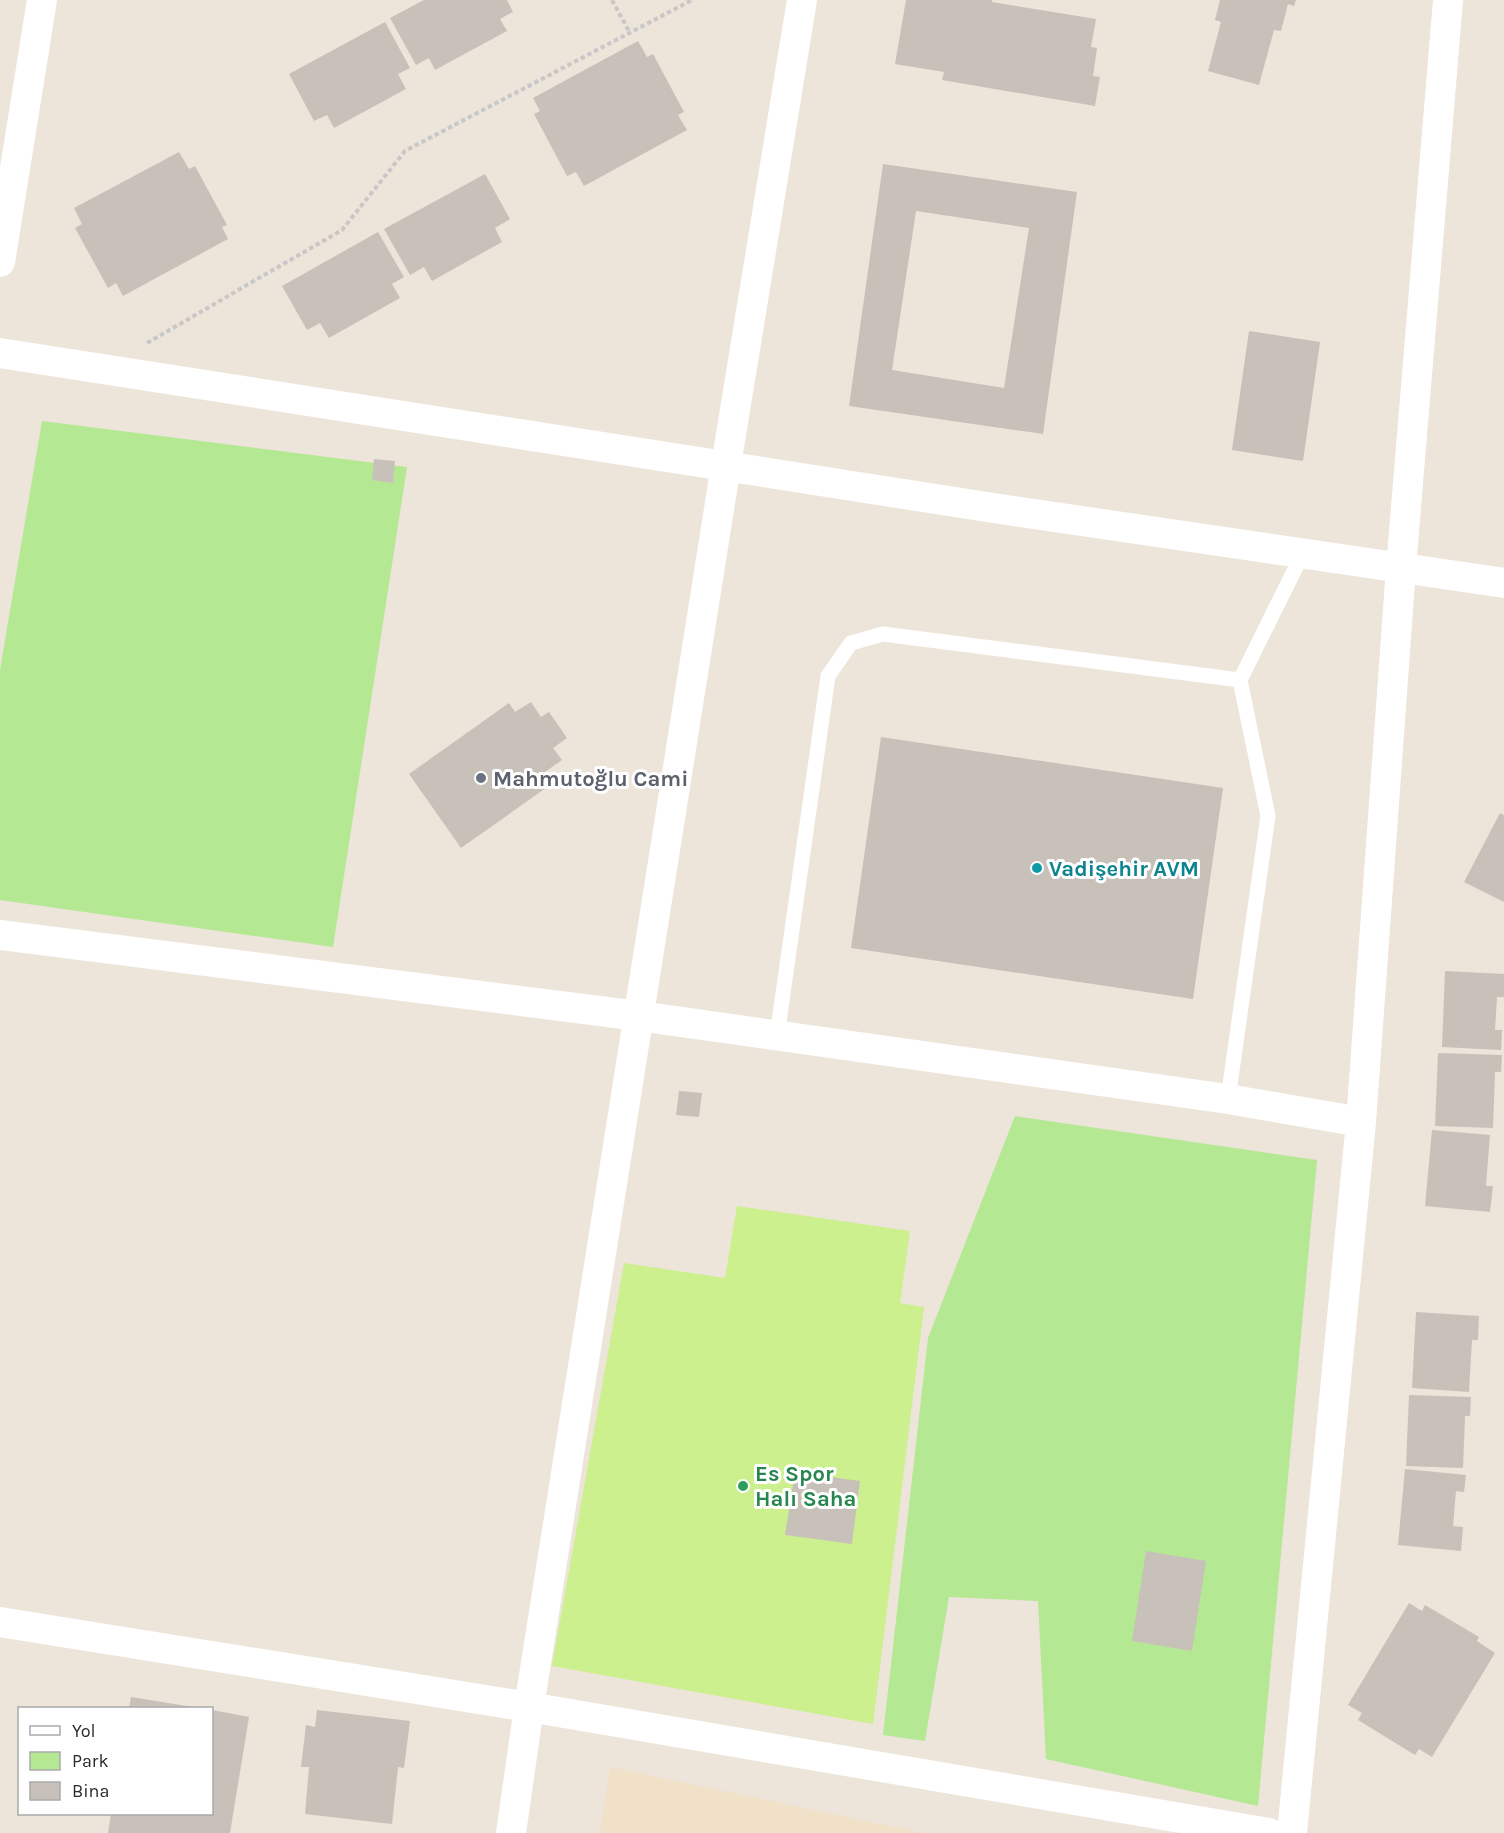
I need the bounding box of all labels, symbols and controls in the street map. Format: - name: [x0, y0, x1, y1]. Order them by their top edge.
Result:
- place label: Mahmutoğlu Cami: [493, 766, 688, 792]
- marker: Mahmutoğlu Cami: [474, 771, 488, 785]
- place label: Vadişehir AVM: [1049, 856, 1199, 882]
- marker: Vadişehir AVM: [1030, 861, 1044, 875]
- place label: Es Spor Halı Saha: [755, 1461, 856, 1512]
- marker: Es Spor Halı Saha: [736, 1479, 750, 1493]
- legend: [18, 1707, 213, 1815]
- text: Yol: [72, 1720, 96, 1742]
- text: Park: [72, 1750, 109, 1772]
- text: Bina: [72, 1780, 109, 1802]

